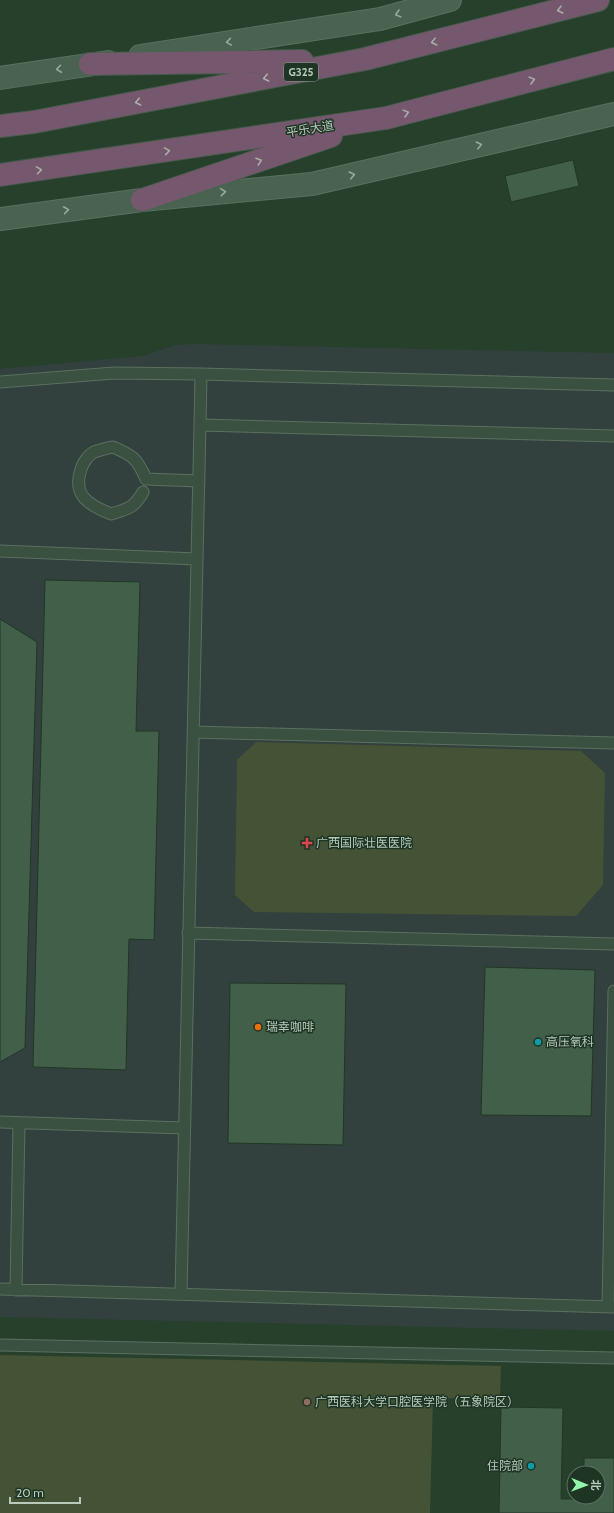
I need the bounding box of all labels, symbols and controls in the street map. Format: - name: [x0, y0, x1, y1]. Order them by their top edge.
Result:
- one-way arrow: [557, 5, 563, 13]
- one-way arrow: [395, 9, 402, 18]
- one-way arrow: [431, 37, 438, 46]
- one-way arrow: [226, 38, 232, 46]
- road number: G325: [284, 63, 318, 81]
- one-way arrow: [56, 64, 62, 73]
- one-way arrow: [263, 73, 269, 82]
- one-way arrow: [528, 76, 535, 85]
- one-way arrow: [135, 97, 141, 106]
- one-way arrow: [403, 109, 409, 117]
- street label: 平乐大道: [285, 117, 335, 140]
- one-way arrow: [475, 142, 482, 150]
- one-way arrow: [164, 147, 170, 156]
- one-way arrow: [255, 157, 262, 165]
- one-way arrow: [36, 166, 42, 175]
- one-way arrow: [349, 171, 355, 179]
- one-way arrow: [220, 188, 226, 197]
- one-way arrow: [63, 206, 69, 215]
- place label: 广西国际壮医医院: [316, 835, 412, 850]
- marker: 广西国际壮医医院: [301, 837, 313, 849]
- place label: 瑞幸咖啡: [266, 1019, 314, 1034]
- marker: 瑞幸咖啡: [253, 1022, 263, 1032]
- place label: 高压氧科: [546, 1034, 594, 1049]
- marker: 高压氧科: [533, 1037, 543, 1047]
- place label: 广西医科大学口腔医学院（五象院区）: [315, 1394, 519, 1409]
- marker: 广西医科大学口腔医学院（五象院区）: [302, 1397, 312, 1407]
- place label: 住院部: [487, 1458, 523, 1473]
- marker: 住院部: [526, 1461, 536, 1471]
- north arrow: [566, 1465, 606, 1505]
- scale bar: [10, 1479, 80, 1505]
- text: 北: [589, 1480, 603, 1491]
- text: 20 m: [16, 1485, 44, 1500]

